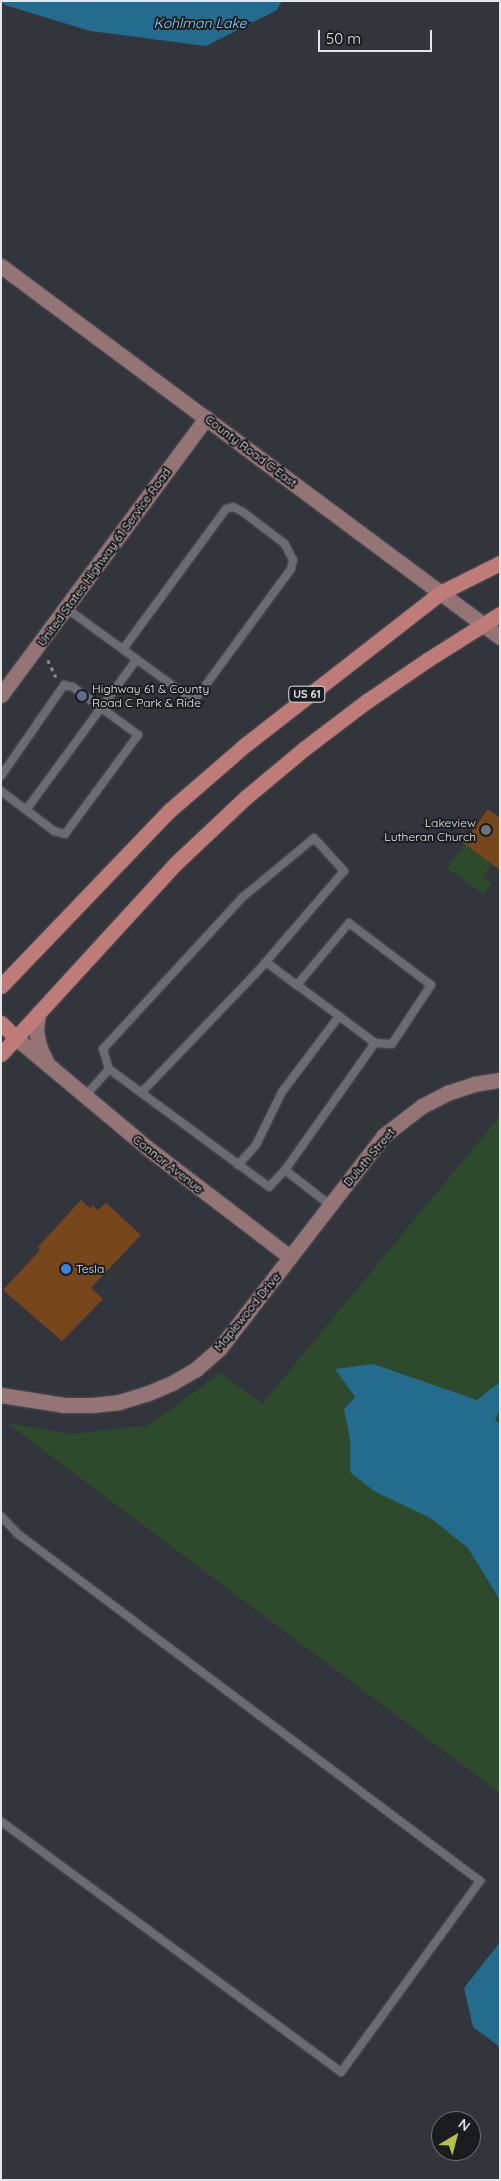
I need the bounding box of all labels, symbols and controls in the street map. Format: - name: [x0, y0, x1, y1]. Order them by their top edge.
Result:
- water label: Kohlman Lake: [154, 15, 246, 31]
- scale bar: [321, 20, 435, 52]
- text: 50 m: [326, 29, 361, 48]
- street label: County Road C East: [202, 412, 300, 490]
- street label: United States Highway 61 Service Road: [34, 465, 174, 649]
- place label: Highway 61 & County Road C Park & Ride: [92, 682, 209, 710]
- road number: US 61: [288, 686, 326, 702]
- marker: Highway 61 & County Road C Park & Ride: [76, 690, 88, 702]
- place label: Lakeview Lutheran Church: [384, 816, 476, 844]
- marker: Lakeview Lutheran Church: [480, 824, 492, 836]
- street label: Duluth Street: [340, 1125, 398, 1189]
- street label: Connor Avenue: [130, 1132, 206, 1196]
- place label: Tesla: [76, 1262, 104, 1276]
- marker: Tesla: [60, 1263, 72, 1275]
- street label: Maplewood Drive: [211, 1270, 283, 1354]
- north arrow: [431, 2111, 481, 2161]
- text: N: [455, 2115, 474, 2135]

